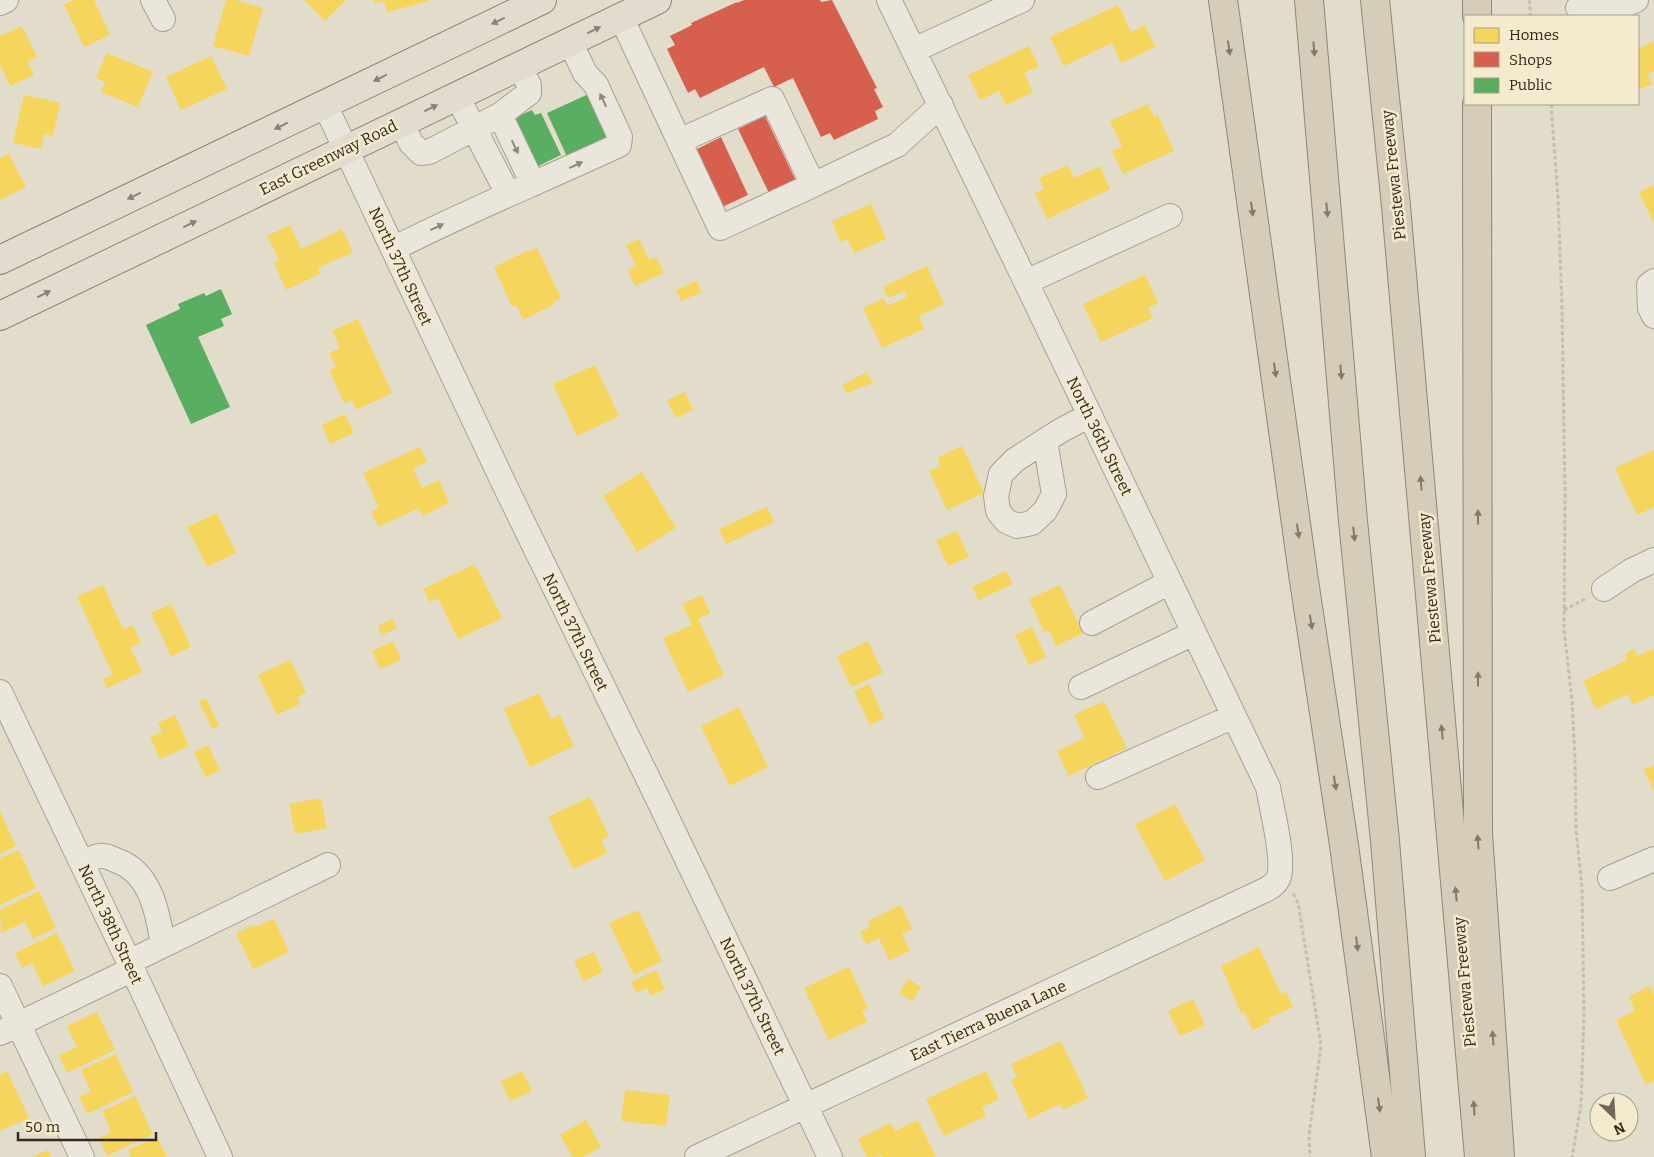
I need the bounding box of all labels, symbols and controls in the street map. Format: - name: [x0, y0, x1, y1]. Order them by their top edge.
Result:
- legend: [1464, 15, 1639, 105]
- one-way arrow: [491, 17, 505, 25]
- one-way arrow: [587, 26, 601, 34]
- text: Homes: [1509, 26, 1559, 44]
- one-way arrow: [1226, 41, 1234, 57]
- one-way arrow: [1310, 41, 1318, 57]
- text: Shops: [1509, 51, 1552, 69]
- one-way arrow: [373, 74, 387, 82]
- text: Public: [1509, 76, 1553, 94]
- one-way arrow: [598, 93, 606, 107]
- one-way arrow: [424, 104, 438, 112]
- street label: Piestewa Freeway: [1377, 108, 1410, 241]
- street label: East Greenway Road: [256, 116, 401, 199]
- one-way arrow: [274, 122, 288, 130]
- one-way arrow: [511, 140, 519, 154]
- one-way arrow: [569, 161, 583, 169]
- one-way arrow: [127, 192, 141, 200]
- one-way arrow: [1248, 202, 1256, 218]
- one-way arrow: [1324, 203, 1332, 219]
- street label: North 37th Street: [365, 204, 436, 329]
- one-way arrow: [183, 220, 197, 228]
- one-way arrow: [429, 223, 444, 231]
- one-way arrow: [37, 290, 51, 298]
- one-way arrow: [1271, 362, 1279, 378]
- one-way arrow: [1337, 365, 1345, 381]
- street label: North 36th Street: [1063, 374, 1137, 499]
- one-way arrow: [1417, 475, 1425, 491]
- one-way arrow: [1474, 508, 1482, 524]
- street label: Piestewa Freeway: [1414, 511, 1445, 644]
- one-way arrow: [1294, 523, 1302, 539]
- one-way arrow: [1350, 527, 1358, 543]
- street label: North 37th Street: [539, 570, 612, 694]
- one-way arrow: [1307, 615, 1315, 631]
- one-way arrow: [1474, 671, 1482, 687]
- one-way arrow: [1437, 724, 1445, 740]
- one-way arrow: [1331, 775, 1339, 791]
- one-way arrow: [1474, 833, 1482, 849]
- street label: North 38th Street: [74, 861, 147, 987]
- one-way arrow: [1452, 886, 1460, 902]
- street label: Piestewa Freeway: [1449, 915, 1480, 1048]
- street label: North 37th Street: [716, 934, 789, 1058]
- one-way arrow: [1353, 936, 1361, 952]
- street label: East Tierra Buena Lane: [907, 976, 1069, 1065]
- one-way arrow: [1488, 1030, 1496, 1046]
- north arrow: [1589, 1092, 1639, 1142]
- one-way arrow: [1375, 1097, 1383, 1113]
- one-way arrow: [1470, 1100, 1478, 1116]
- scale bar: [18, 1110, 155, 1142]
- text: 50 m: [25, 1118, 61, 1136]
- text: N: [1611, 1118, 1628, 1138]

